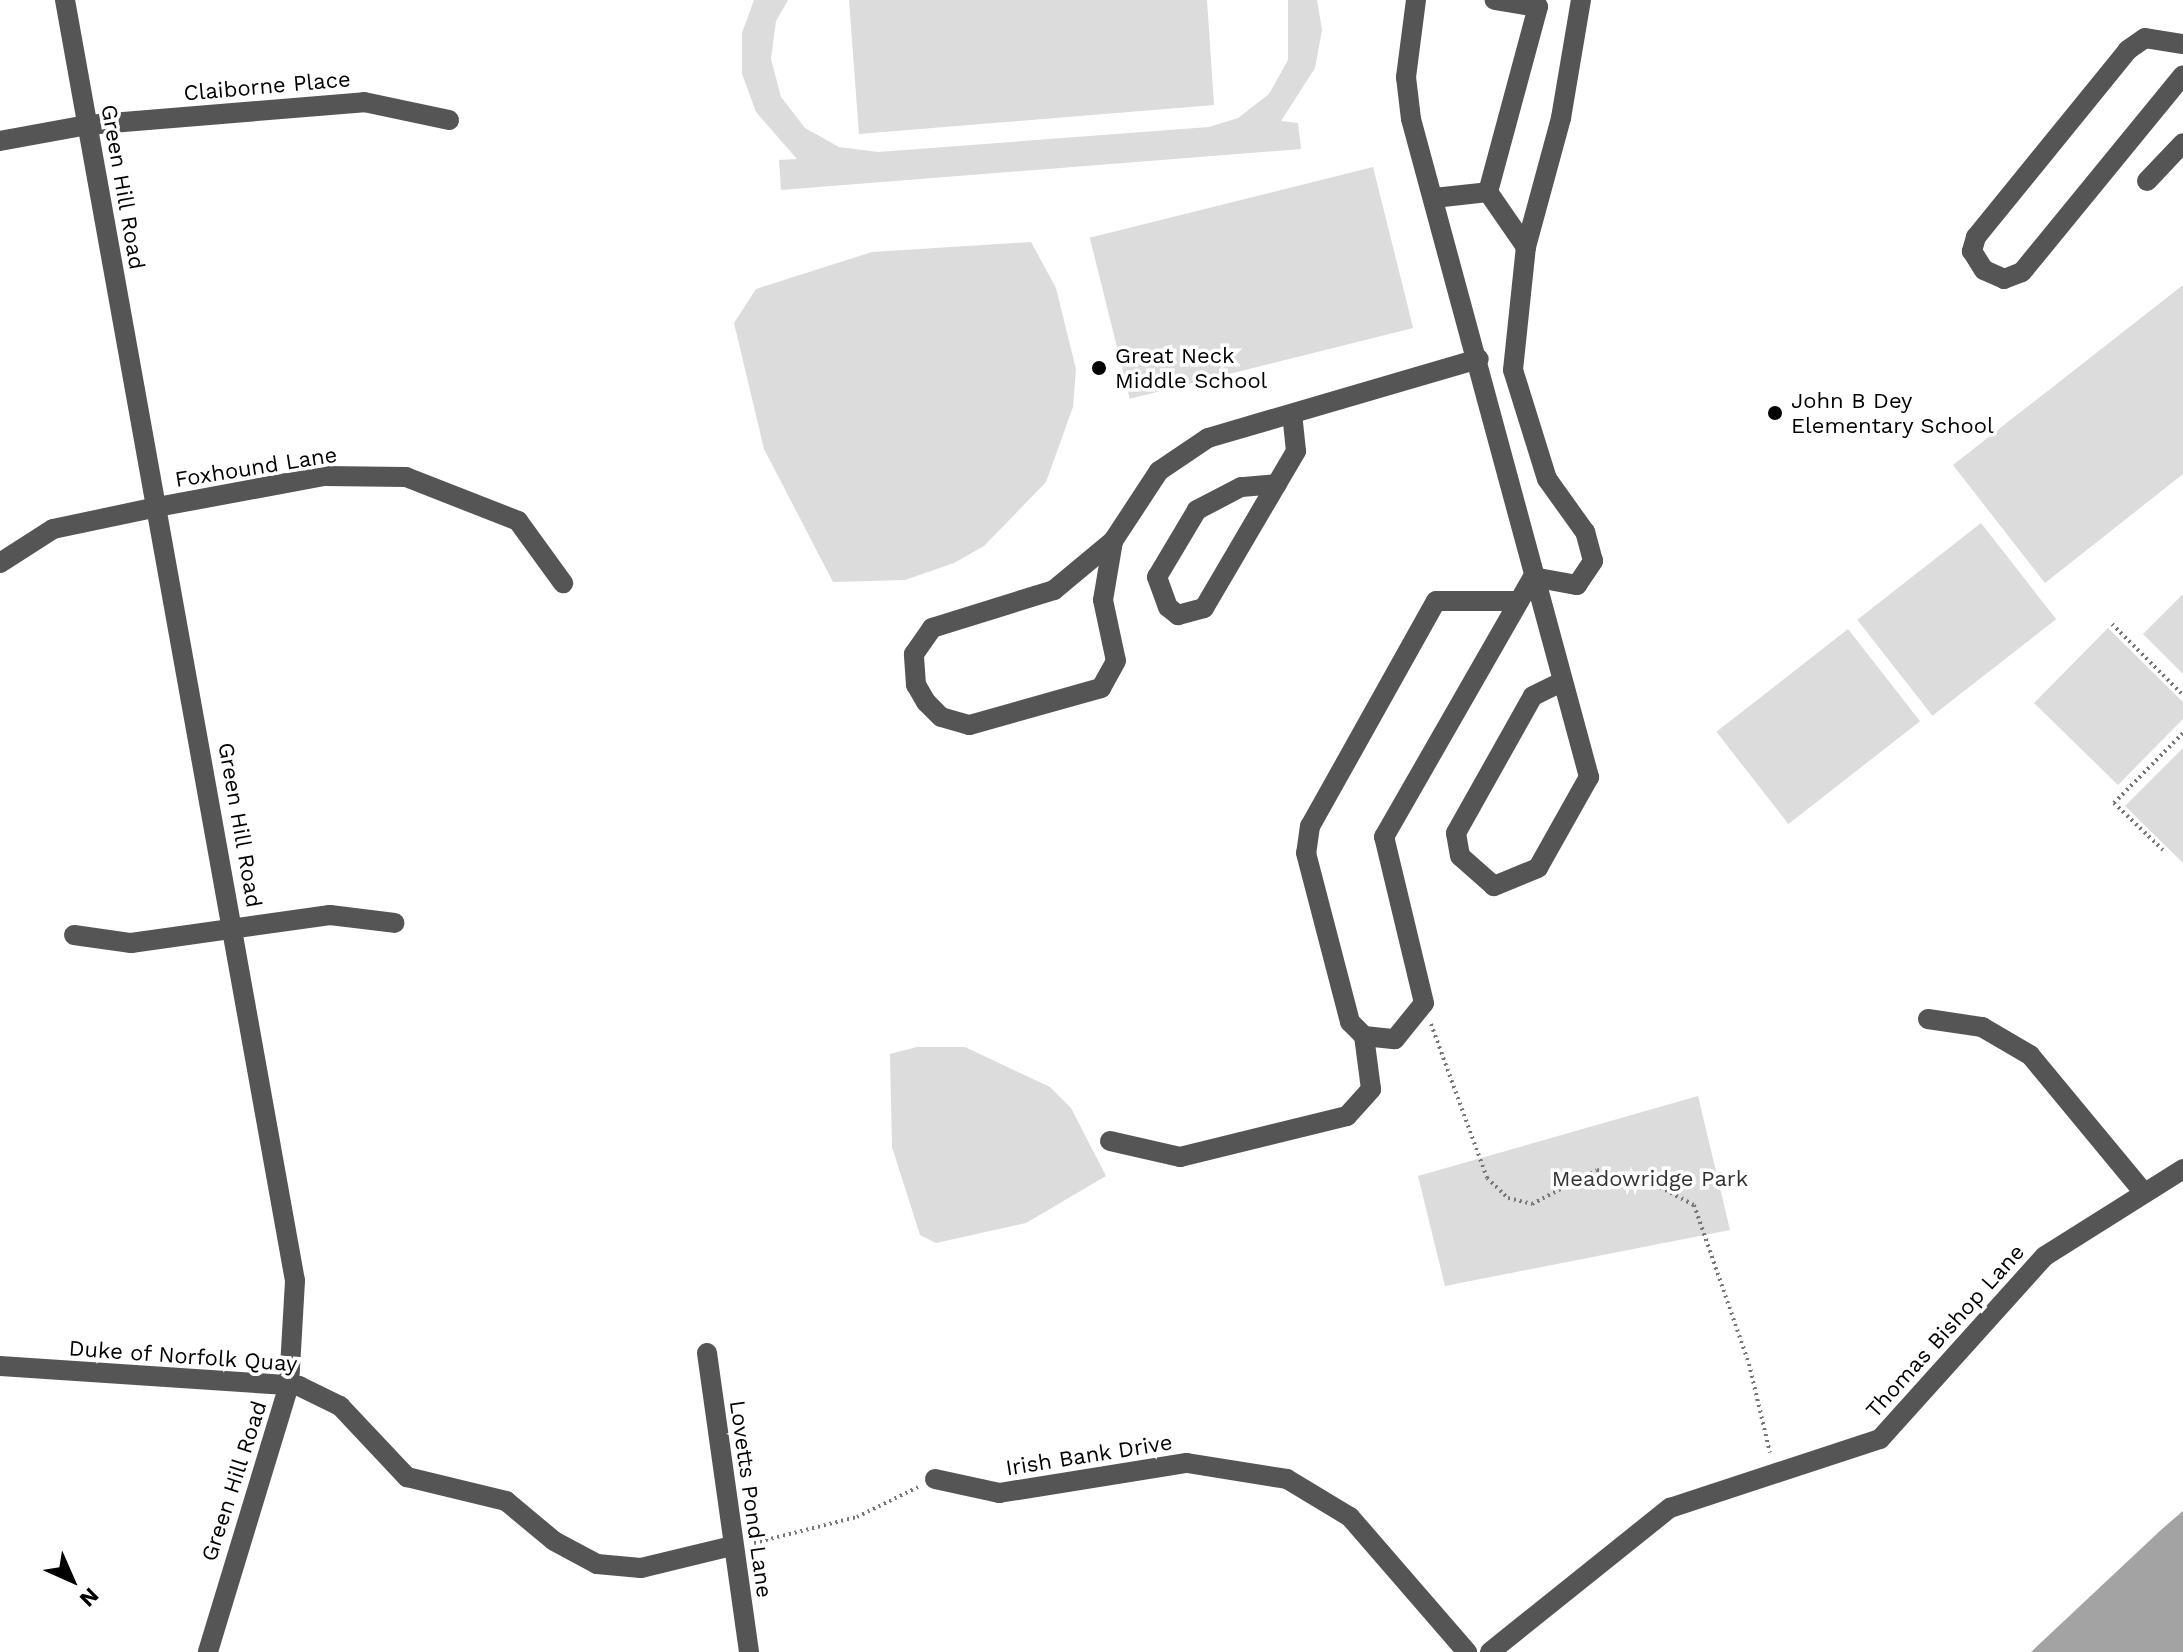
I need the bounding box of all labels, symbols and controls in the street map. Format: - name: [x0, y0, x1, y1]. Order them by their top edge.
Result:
- street label: Claiborne Place: [182, 66, 352, 106]
- street label: Green Hill Road: [95, 102, 151, 272]
- place label: Great Neck Middle School: [1115, 342, 1267, 394]
- marker: Great Neck Middle School: [1090, 359, 1108, 377]
- place label: John B Dey Elementary School: [1791, 387, 1994, 438]
- marker: John B Dey Elementary School: [1766, 404, 1784, 422]
- street label: Foxhound Lane: [173, 441, 339, 493]
- street label: Green Hill Road: [212, 740, 268, 910]
- park label: Meadowridge Park: [1552, 1166, 1748, 1192]
- street label: Thomas Bishop Lane: [1860, 1239, 2030, 1423]
- street label: Duke of Norfolk Quay: [67, 1335, 299, 1377]
- street label: Green Hill Road: [196, 1397, 272, 1565]
- street label: Lovetts Pond Lane: [724, 1399, 778, 1599]
- street label: Irish Bank Drive: [1003, 1429, 1175, 1481]
- north arrow: [32, 1540, 112, 1620]
- text: N: [75, 1583, 104, 1612]

